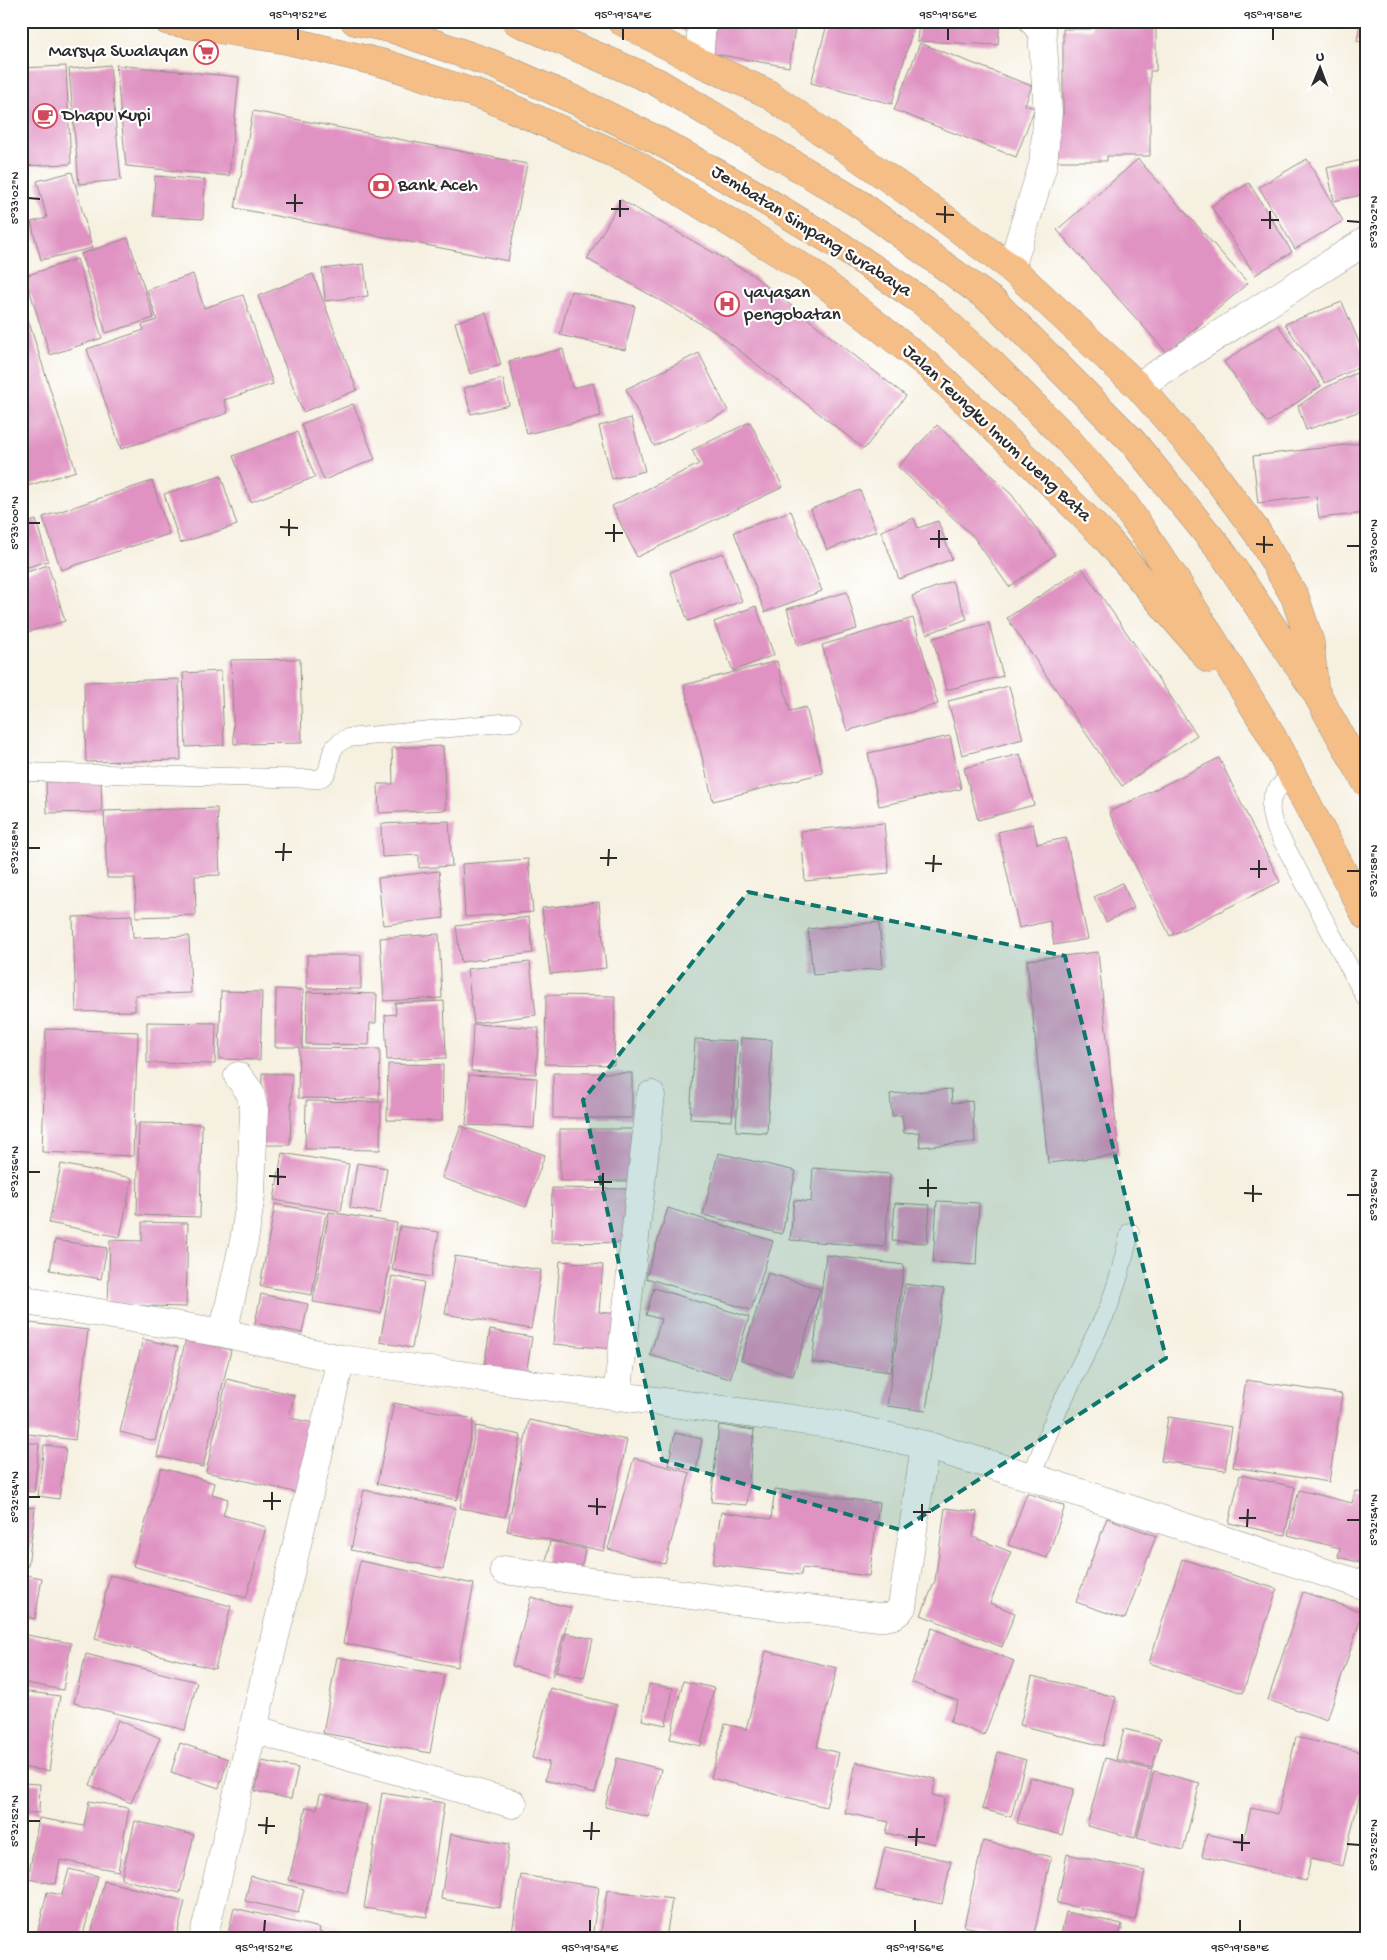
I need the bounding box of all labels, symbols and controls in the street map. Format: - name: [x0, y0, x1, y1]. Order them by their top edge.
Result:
- text: 95°19'52"E: [269, 9, 327, 23]
- text: 95°19'54"E: [594, 9, 652, 23]
- text: 95°19'56"E: [919, 9, 977, 23]
- text: 95°19'58"E: [1244, 9, 1302, 23]
- supermarket icon: Marsya Swalayan: [193, 39, 219, 65]
- place label: Marsya Swalayan: [48, 41, 188, 64]
- north arrow: [1294, 42, 1344, 92]
- text: U: [1316, 49, 1324, 66]
- cafe icon: Dhapu Kupi: [32, 103, 58, 129]
- place label: Dhapu Kupi: [60, 105, 151, 128]
- street label: Jembatan Simpang Surabaya: [707, 161, 917, 304]
- text: 5°33'02"N: [9, 171, 23, 224]
- bank icon: Bank Aceh: [368, 173, 394, 199]
- place label: Bank Aceh: [397, 175, 478, 198]
- text: 5°33'02"N: [1368, 195, 1382, 248]
- place label: yayasan pengobatan: [743, 282, 841, 327]
- hospital icon: yayasan pengobatan: [714, 291, 740, 317]
- street label: Jalan Teungku Imum Lueng Bata: [897, 340, 1096, 529]
- text: 5°33'00"N: [9, 496, 23, 550]
- text: 5°33'00"N: [1368, 519, 1382, 573]
- text: 5°32'58"N: [9, 822, 23, 874]
- text: 5°32'58"N: [1368, 845, 1382, 897]
- text: 5°32'56"N: [9, 1146, 23, 1198]
- text: 5°32'56"N: [1368, 1169, 1382, 1221]
- text: 5°32'54"N: [9, 1471, 23, 1523]
- text: 5°32'54"N: [1368, 1494, 1382, 1546]
- text: 5°32'52"N: [9, 1795, 23, 1847]
- text: 5°32'52"N: [1368, 1819, 1382, 1871]
- text: 95°19'52"E: [235, 1942, 293, 1956]
- text: 95°19'54"E: [561, 1942, 619, 1956]
- text: 95°19'56"E: [886, 1942, 944, 1956]
- text: 95°19'58"E: [1211, 1942, 1269, 1956]

